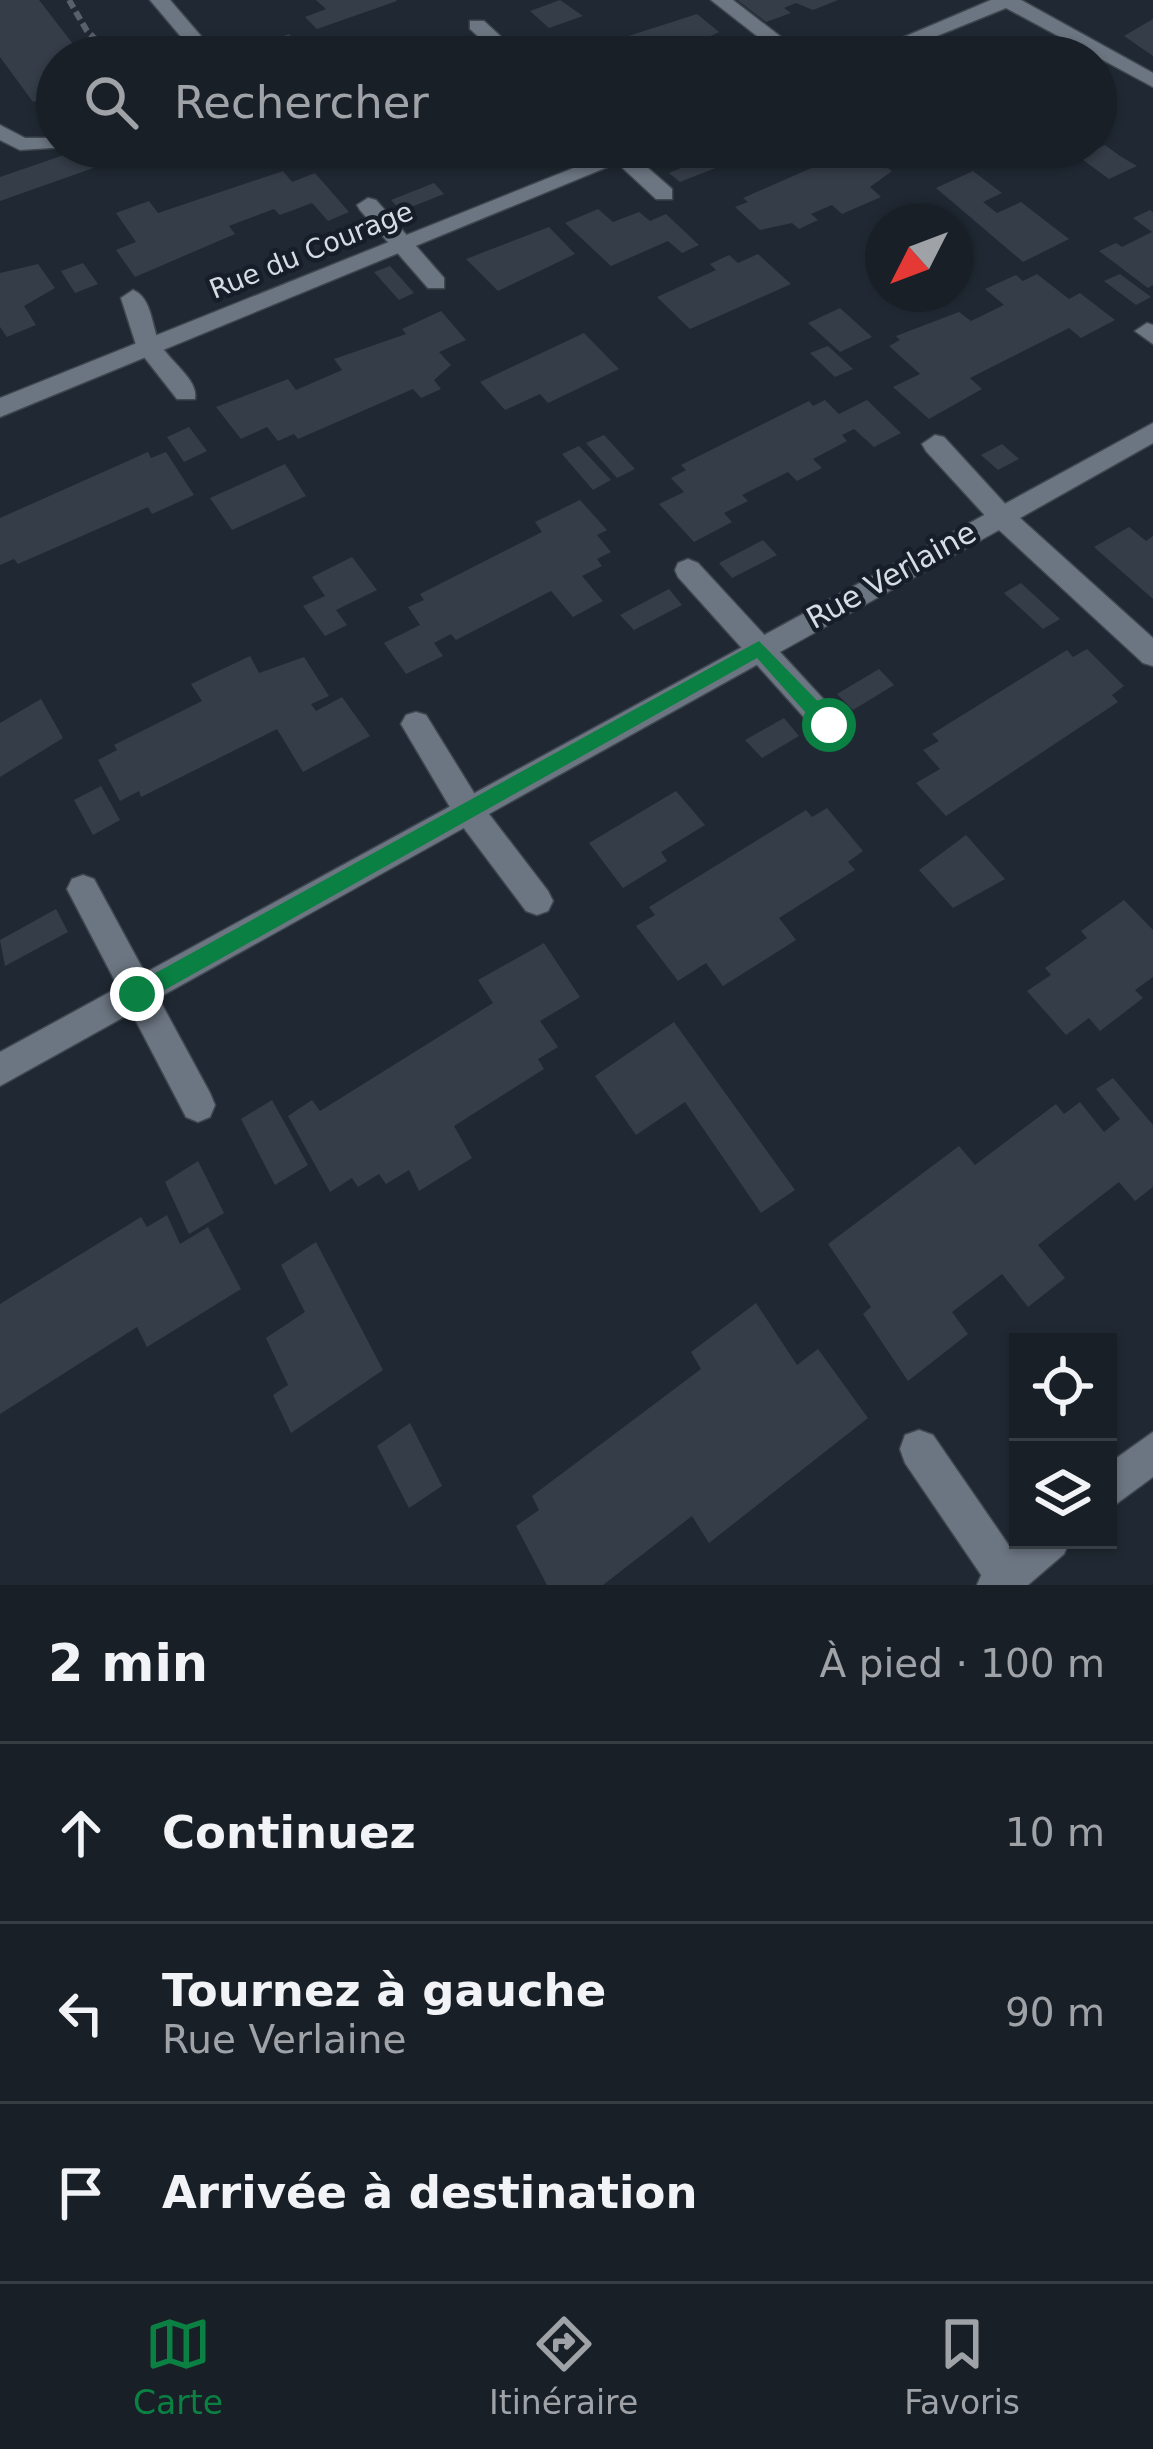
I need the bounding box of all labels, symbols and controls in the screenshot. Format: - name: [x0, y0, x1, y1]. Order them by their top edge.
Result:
- search box: [36, 36, 1117, 168]
- icon: search: [78, 69, 144, 135]
- text: Rechercher: [174, 76, 429, 129]
- street label: Rue du Courage: [205, 195, 417, 305]
- north arrow: [865, 204, 973, 312]
- street label: Rue Verlaine: [800, 514, 982, 636]
- route start: [802, 698, 856, 752]
- route end: [110, 967, 164, 1021]
- map controls: [1009, 1333, 1117, 1549]
- button: locate: [1009, 1333, 1117, 1441]
- button: layers: [1009, 1441, 1117, 1549]
- text: 2 min: [48, 1634, 208, 1693]
- text: À pied · 100 m: [820, 1641, 1105, 1686]
- icon: ahead: [48, 1800, 114, 1866]
- text: Continuez: [162, 1806, 416, 1859]
- text: 10 m: [1005, 1810, 1105, 1855]
- text: Tournez à gauche: [162, 1964, 606, 2017]
- icon: left: [48, 1980, 114, 2046]
- text: 90 m: [1005, 1990, 1105, 2035]
- text: Rue Verlaine: [162, 2017, 406, 2062]
- icon: arrive: [48, 2160, 114, 2226]
- text: Arrivée à destination: [162, 2166, 697, 2219]
- tab: Carte: [133, 2311, 223, 2422]
- tab: Itinéraire: [489, 2311, 638, 2422]
- tab: Favoris: [904, 2311, 1020, 2422]

